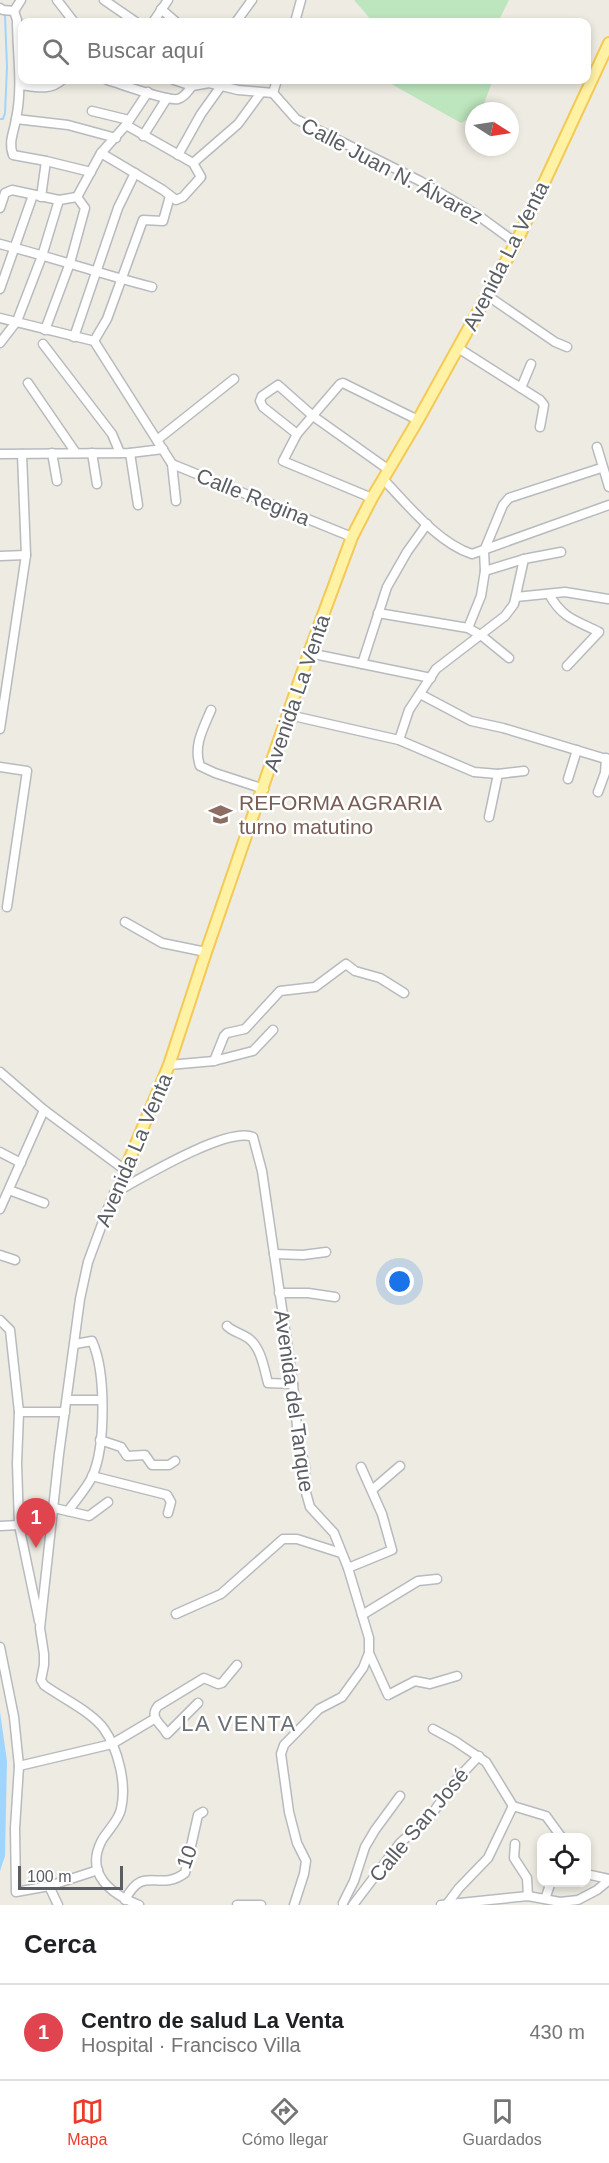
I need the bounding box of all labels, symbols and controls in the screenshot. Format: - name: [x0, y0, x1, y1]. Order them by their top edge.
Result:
- search box: [18, 18, 591, 84]
- icon: search: [39, 35, 72, 68]
- text: Buscar aquí: [87, 38, 204, 63]
- north arrow: [465, 102, 519, 156]
- street label: Calle Juan N. Álvarez: [298, 113, 487, 228]
- street label: Avenida La Venta: [458, 177, 553, 334]
- street label: Calle Regina: [193, 463, 314, 530]
- street label: Avenida La Venta: [259, 611, 334, 774]
- place label: REFORMA AGRARIA turno matutino: [239, 791, 442, 838]
- school or university icon: REFORMA AGRARIA turno matutino: [208, 802, 234, 828]
- street label: Avenida La Venta: [91, 1069, 176, 1230]
- your location: [385, 1267, 414, 1296]
- street label: Avenida del Tanque: [270, 1308, 319, 1494]
- pin: 1: [16, 1498, 56, 1548]
- district label: LA VENTA: [181, 1711, 297, 1736]
- street label: Calle San José: [364, 1763, 473, 1886]
- map controls: [537, 1833, 591, 1887]
- button: locate: [537, 1833, 591, 1887]
- street label: 10: [172, 1842, 201, 1872]
- scale bar: [18, 1863, 123, 1890]
- text: 100 m: [27, 1868, 71, 1885]
- text: Cerca: [24, 1929, 96, 1959]
- text: Centro de salud La Venta: [81, 2008, 344, 2033]
- text: 1: [38, 2021, 49, 2043]
- text: 430 m: [529, 2021, 585, 2043]
- text: Hospital · Francisco Villa: [81, 2034, 301, 2056]
- tab: Mapa: [67, 2095, 107, 2149]
- tab: Cómo llegar: [242, 2095, 328, 2149]
- tab: Guardados: [463, 2095, 542, 2149]

